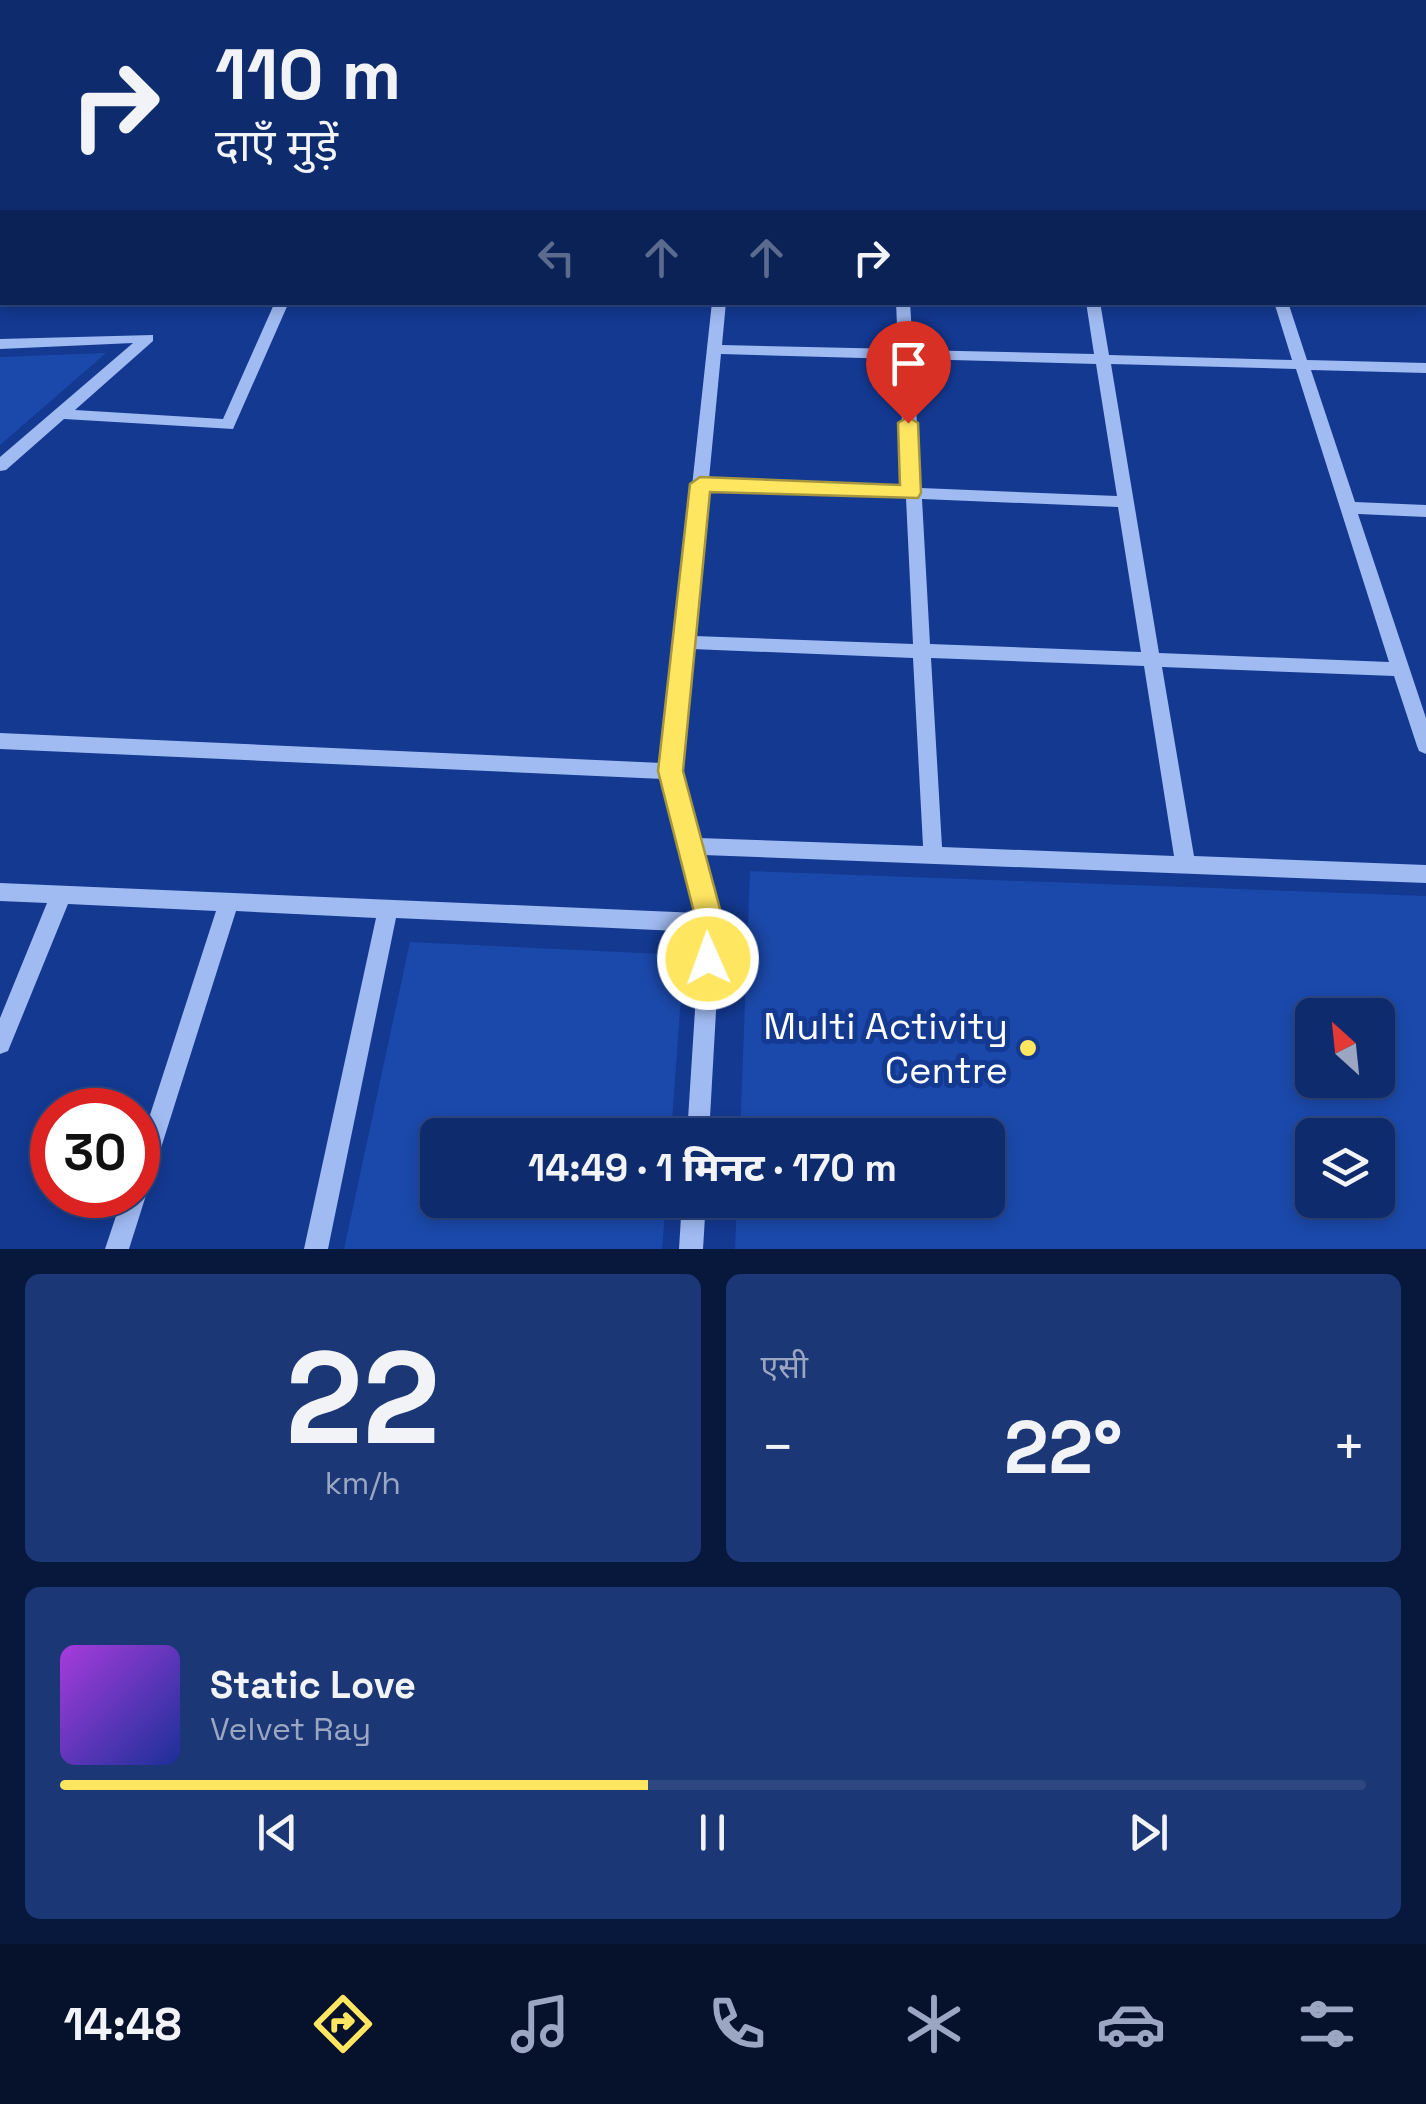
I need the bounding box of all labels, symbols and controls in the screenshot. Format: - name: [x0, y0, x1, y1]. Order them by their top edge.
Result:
- text: 110 m: [215, 30, 401, 119]
- icon: right: [50, 40, 180, 170]
- text: दाएँ मुड़ें: [215, 117, 338, 174]
- icon: left: [529, 230, 584, 285]
- icon: ahead: [634, 230, 689, 285]
- icon: ahead: [739, 230, 794, 285]
- icon: right: [844, 230, 899, 285]
- pin: [866, 321, 951, 424]
- icon: arrive: [881, 336, 936, 391]
- position arrow: [656, 907, 760, 1011]
- north arrow: [1295, 998, 1395, 1098]
- map controls: [1295, 998, 1395, 1218]
- place label: Multi Activity Centre: [763, 1002, 1008, 1094]
- marker: Multi Activity Centre: [1017, 1037, 1039, 1059]
- speed limit sign: 30: [30, 1088, 160, 1218]
- button: layers: [1295, 1118, 1395, 1218]
- text: 14:49 · 1 मिनट · 170 m: [528, 1144, 897, 1192]
- text: 22: [286, 1315, 440, 1481]
- text: एसी: [761, 1347, 808, 1387]
- text: 22°: [1004, 1399, 1123, 1495]
- text: −: [761, 1412, 795, 1482]
- text: +: [1332, 1412, 1366, 1482]
- text: km/h: [325, 1463, 401, 1503]
- text: Static Love: [210, 1661, 416, 1709]
- text: Velvet Ray: [210, 1709, 371, 1749]
- icon: previous: [250, 1805, 305, 1860]
- icon: pause: [685, 1805, 740, 1860]
- icon: next: [1121, 1805, 1176, 1860]
- icon: directions: [308, 1989, 378, 2059]
- icon: music: [505, 1989, 575, 2059]
- icon: phone: [702, 1989, 772, 2059]
- icon: climate: [899, 1989, 969, 2059]
- icon: car: [1096, 1989, 1166, 2059]
- icon: filters: [1292, 1989, 1362, 2059]
- text: 14:48: [63, 1996, 181, 2053]

